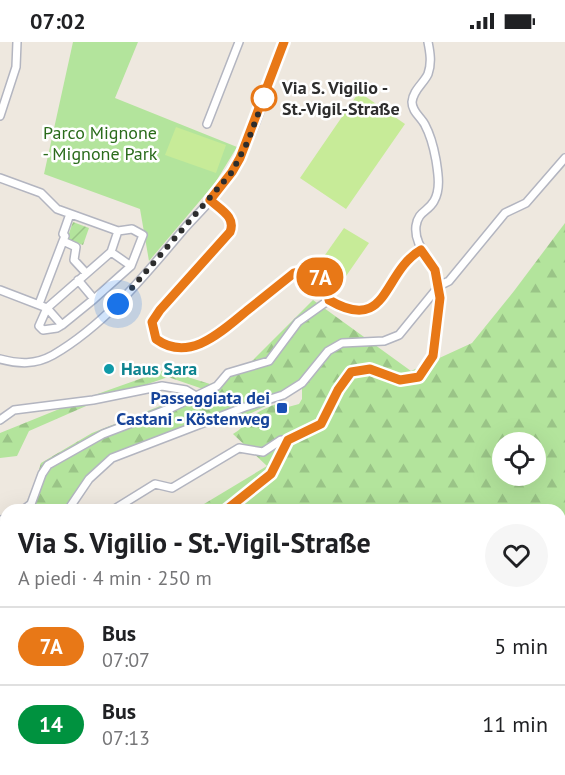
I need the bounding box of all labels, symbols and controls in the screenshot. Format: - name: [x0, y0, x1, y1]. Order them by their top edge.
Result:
- text: 07:02: [30, 7, 86, 35]
- place label: Via S. Vigilio - St.-Vigil-Straße: [281, 76, 400, 120]
- marker: Via S. Vigilio - St.-Vigil-Straße: [251, 85, 277, 111]
- park label: Parco Mignone - Mignone Park: [43, 121, 158, 165]
- line badge: 7A: [293, 258, 347, 296]
- text: 7A: [308, 264, 332, 291]
- your location: [103, 289, 133, 319]
- place label: Haus Sara: [121, 357, 197, 380]
- marker: Haus Sara: [102, 362, 116, 376]
- place label: Passeggiata dei Castani - Köstenweg: [116, 386, 270, 430]
- marker: Passeggiata dei Castani - Köstenweg: [275, 401, 289, 415]
- map controls: [492, 432, 546, 486]
- button: locate: [492, 432, 546, 486]
- text: Via S. Vigilio - St.-Vigil-Straße: [18, 524, 371, 561]
- button: heart: [485, 524, 548, 587]
- text: A piedi · 4 min · 250 m: [18, 565, 212, 591]
- text: Bus: [102, 619, 136, 647]
- text: 5 min: [494, 632, 548, 660]
- text: 7A: [39, 633, 63, 660]
- text: 07:07: [102, 647, 150, 673]
- text: Bus: [102, 697, 136, 725]
- text: 11 min: [482, 710, 548, 738]
- text: 14: [39, 711, 63, 738]
- text: 07:13: [102, 725, 150, 751]

